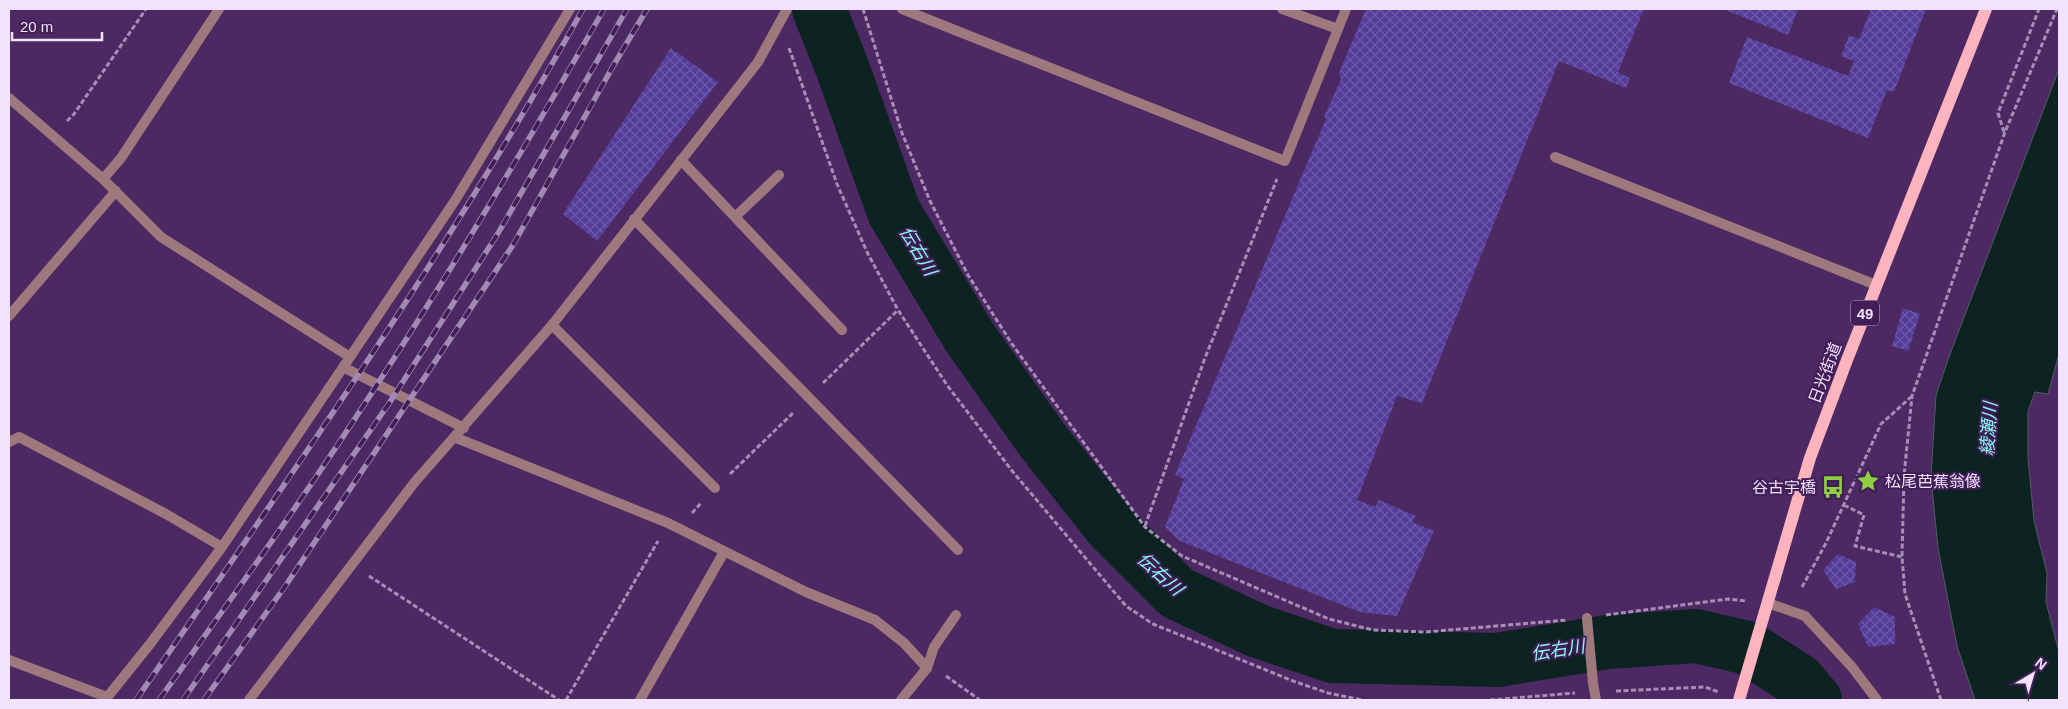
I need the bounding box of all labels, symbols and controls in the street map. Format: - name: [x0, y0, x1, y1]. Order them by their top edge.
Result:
- scale bar: [12, 10, 102, 42]
- text: 20 m: [20, 18, 53, 35]
- water label: 伝右川: [896, 223, 942, 281]
- road number: 49: [1851, 300, 1879, 326]
- street label: 日光街道: [1806, 340, 1844, 406]
- water label: 綾瀬川: [1977, 399, 2001, 457]
- place icon: 松尾芭蕉翁像: [1855, 468, 1881, 494]
- place label: 松尾芭蕉翁像: [1885, 473, 1981, 490]
- bus stop icon: 谷古宇橋: [1820, 474, 1846, 500]
- place label: 谷古宇橋: [1752, 479, 1816, 496]
- water label: 伝右川: [1133, 549, 1188, 601]
- water label: 伝右川: [1530, 636, 1588, 664]
- north arrow: [2008, 649, 2058, 699]
- text: N: [2032, 654, 2050, 673]

